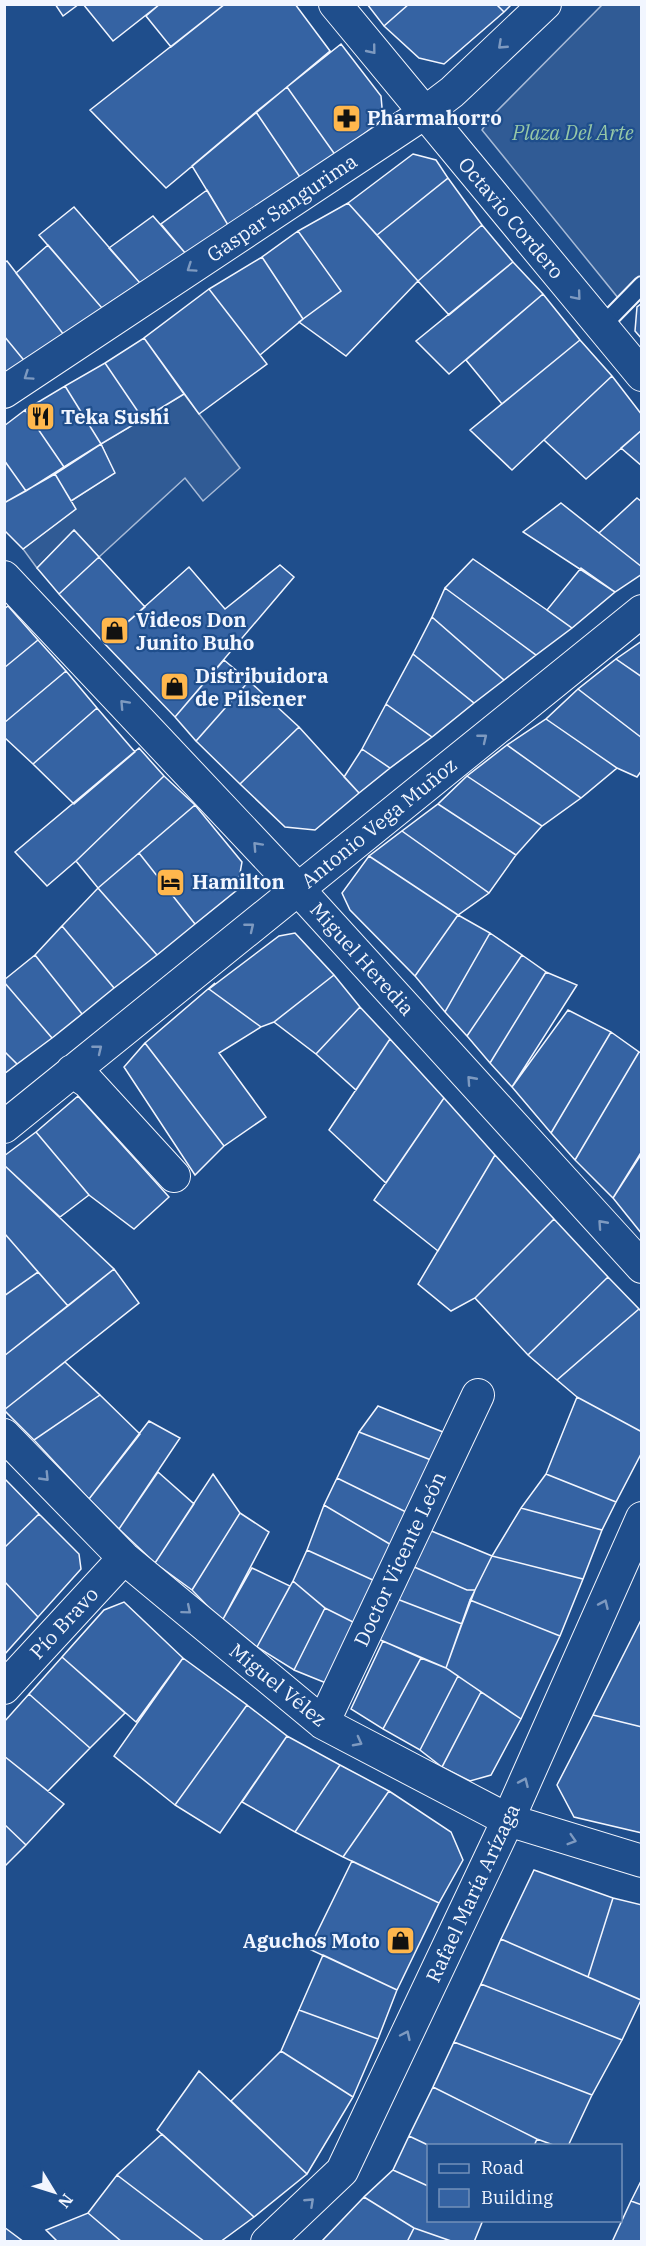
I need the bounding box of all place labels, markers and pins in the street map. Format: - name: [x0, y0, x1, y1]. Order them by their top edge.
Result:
- pharmacy icon: Pharmahorro: [330, 102, 362, 134]
- place label: Pharmahorro: [367, 104, 502, 131]
- restaurant icon: Teka Sushi: [24, 401, 56, 433]
- place label: Teka Sushi: [61, 403, 170, 430]
- place label: Videos Don Junito Buho: [136, 606, 254, 656]
- shop icon: Videos Don Junito Buho: [99, 615, 131, 647]
- place label: Distribuidora de Pilsener: [195, 662, 329, 712]
- shop icon: Distribuidora de Pilsener: [158, 671, 190, 703]
- hotel icon: Hamilton: [155, 866, 187, 898]
- place label: Hamilton: [192, 868, 285, 895]
- shop icon: Aguchos Moto: [385, 1925, 417, 1957]
- place label: Aguchos Moto: [243, 1927, 380, 1954]

